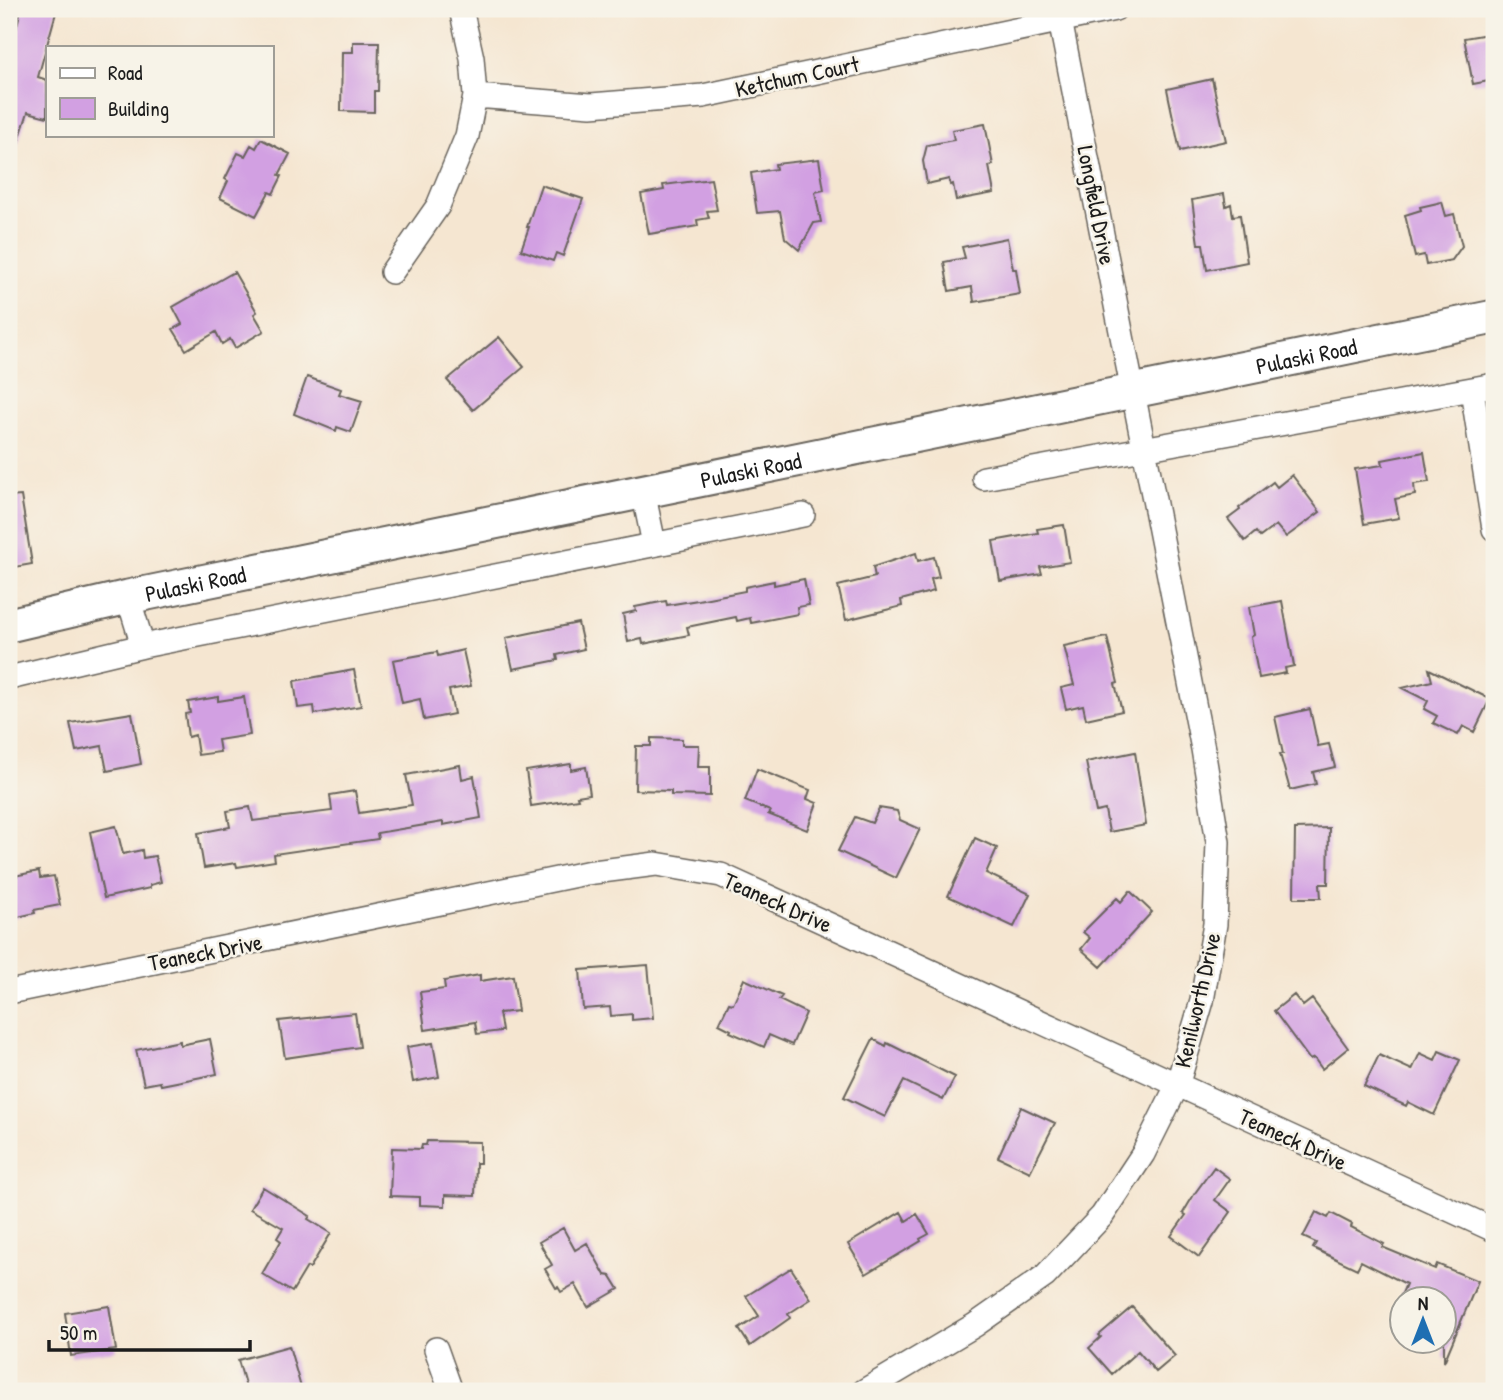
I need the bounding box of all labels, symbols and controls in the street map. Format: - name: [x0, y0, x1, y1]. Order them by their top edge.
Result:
- legend: [46, 46, 273, 136]
- street label: Ketchum Court: [732, 48, 863, 104]
- text: Road: [108, 58, 142, 87]
- text: Building: [108, 94, 169, 123]
- street label: Longfield Drive: [1070, 143, 1124, 267]
- street label: Pulaski Road: [1253, 330, 1359, 381]
- street label: Pulaski Road: [698, 444, 804, 495]
- street label: Pulaski Road: [142, 558, 248, 609]
- street label: Teaneck Drive: [719, 864, 837, 940]
- street label: Teaneck Drive: [145, 926, 265, 978]
- street label: Kenilworth Drive: [1166, 929, 1228, 1071]
- street label: Teaneck Drive: [1234, 1101, 1352, 1177]
- north arrow: [1388, 1284, 1458, 1354]
- text: N: [1418, 1290, 1428, 1316]
- scale bar: [49, 1309, 250, 1353]
- text: 50 m: [60, 1318, 97, 1347]

